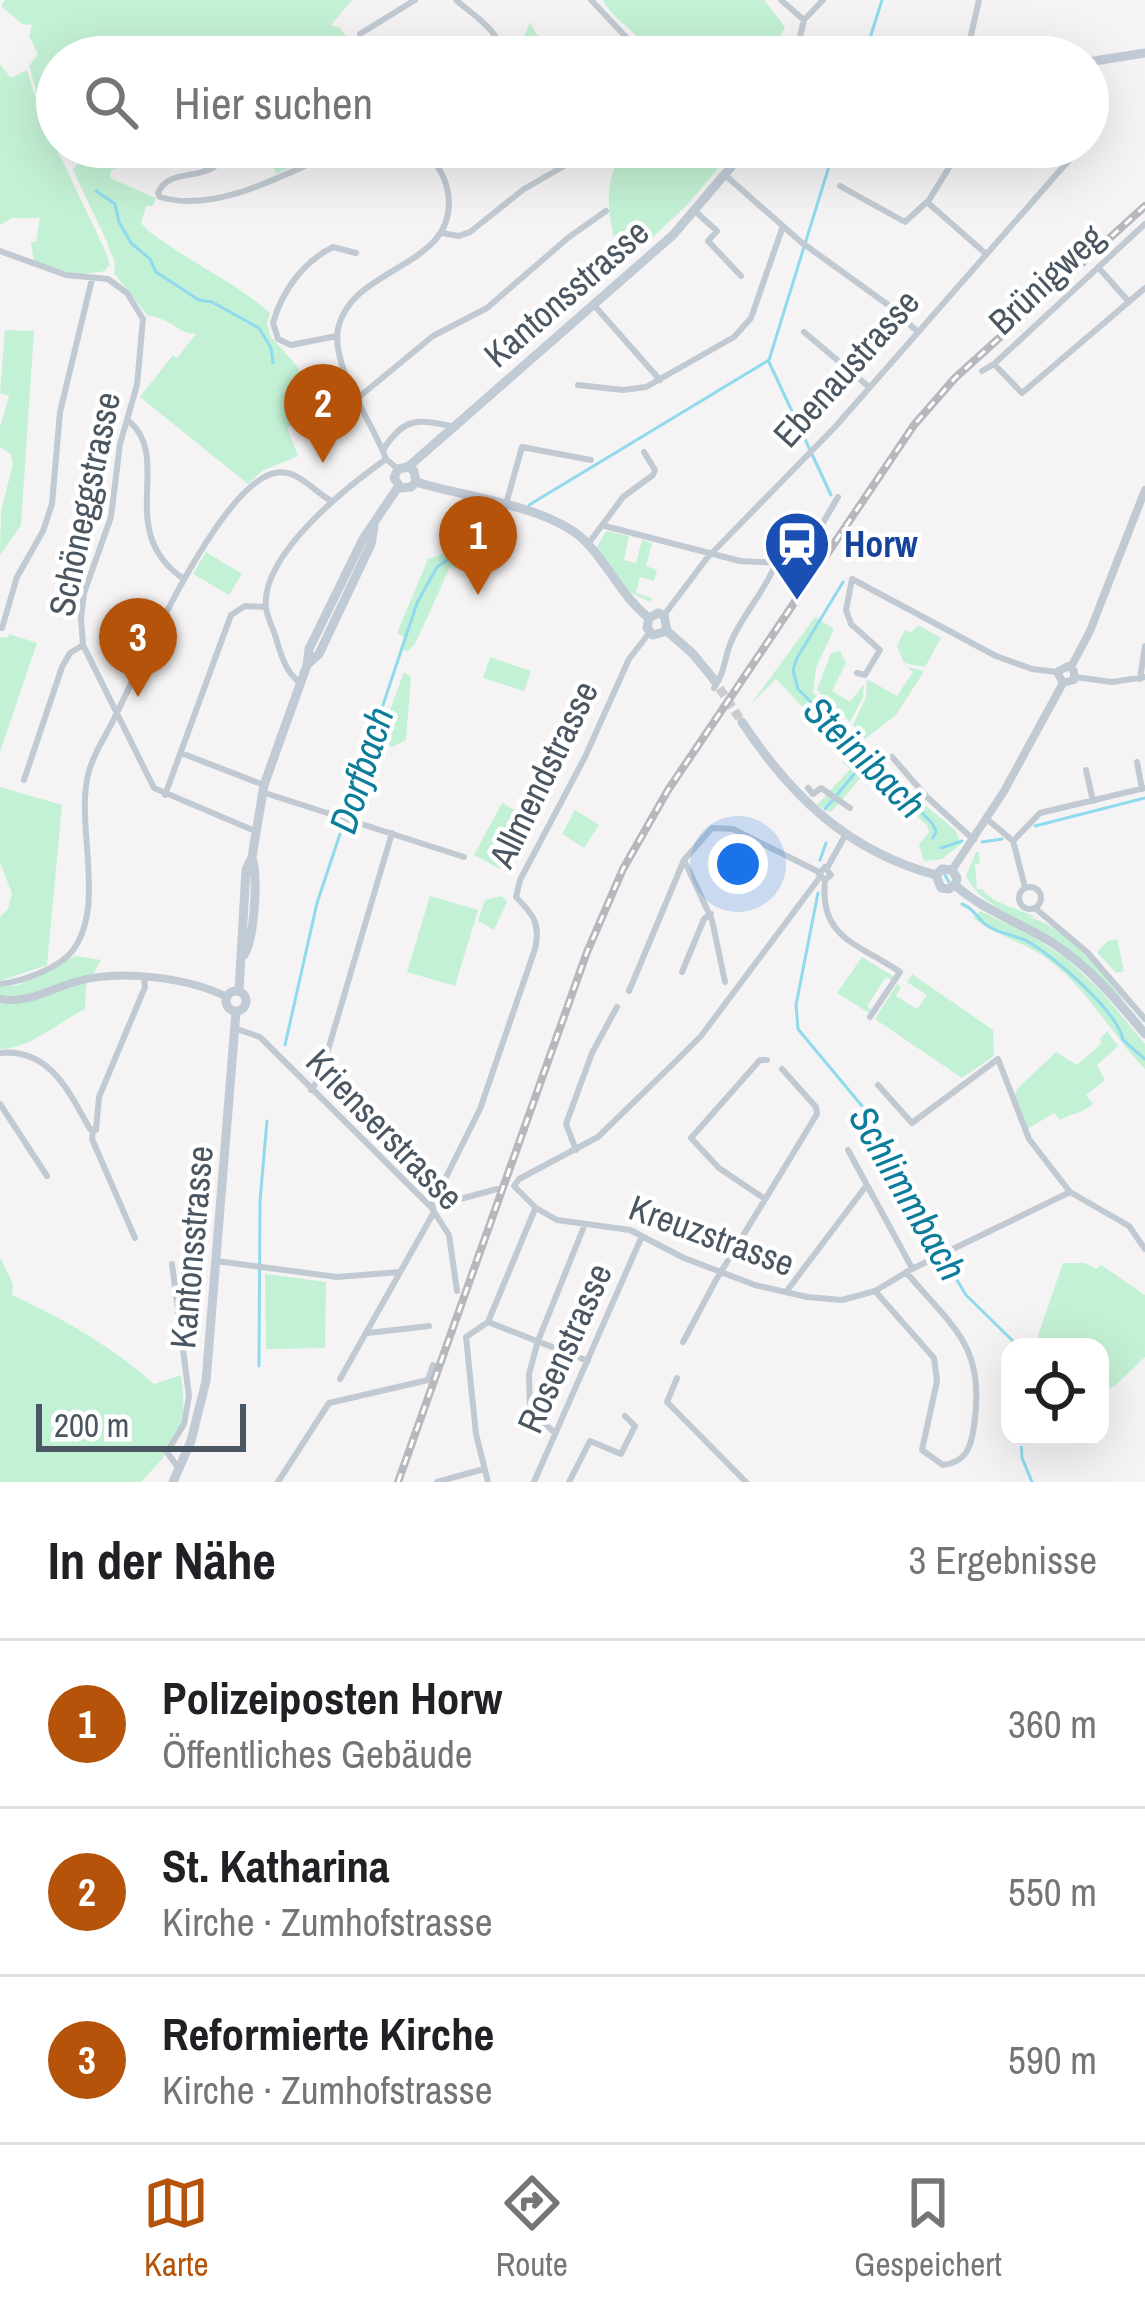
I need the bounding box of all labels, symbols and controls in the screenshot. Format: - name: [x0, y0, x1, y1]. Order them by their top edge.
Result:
- search box: [36, 36, 1109, 168]
- icon: search: [78, 69, 144, 135]
- text: Hier suchen: [174, 72, 373, 133]
- street label: Kantonsstrasse: [473, 208, 659, 378]
- street label: Brünigweg: [978, 213, 1114, 345]
- street label: Ebenaustrasse: [762, 279, 930, 457]
- pin: 2: [284, 364, 362, 463]
- street label: Schöneggstrasse: [37, 387, 131, 621]
- pin: 1: [439, 496, 517, 595]
- station icon: Horw: [762, 509, 832, 603]
- place label: Horw: [844, 520, 918, 568]
- pin: 3: [99, 598, 177, 697]
- street label: Allmendstrasse: [477, 673, 609, 876]
- water label: Steinibach: [793, 685, 937, 829]
- water label: Dorfbach: [316, 700, 406, 840]
- your location: [708, 834, 768, 894]
- street label: Krienserstrasse: [296, 1038, 474, 1220]
- water label: Schlimmbach: [837, 1096, 979, 1290]
- street label: Kantonsstrasse: [158, 1144, 224, 1350]
- street label: Kreuzstrasse: [623, 1183, 801, 1287]
- street label: Rosenstrasse: [505, 1256, 623, 1440]
- map controls: [1001, 1338, 1109, 1446]
- button: locate: [1001, 1338, 1109, 1446]
- scale bar: [36, 1398, 246, 1451]
- text: 200 m: [54, 1403, 129, 1447]
- text: In der Nähe: [48, 1526, 276, 1595]
- text: 3 Ergebnisse: [909, 1534, 1097, 1586]
- text: Polizeiposten Horw: [162, 1667, 502, 1728]
- text: 1: [78, 1698, 96, 1750]
- text: 360 m: [1008, 1698, 1097, 1750]
- text: Öffentliches Gebäude: [162, 1728, 473, 1780]
- text: St. Katharina: [162, 1835, 390, 1896]
- text: 2: [78, 1866, 96, 1918]
- text: 550 m: [1008, 1866, 1097, 1918]
- text: Kirche · Zumhofstrasse: [162, 1896, 493, 1948]
- text: Reformierte Kirche: [162, 2003, 494, 2064]
- text: 3: [78, 2034, 96, 2086]
- text: 590 m: [1008, 2034, 1097, 2086]
- text: Kirche · Zumhofstrasse: [162, 2064, 493, 2116]
- tab: Karte: [143, 2170, 209, 2286]
- tab: Route: [496, 2170, 568, 2286]
- tab: Gespeichert: [854, 2170, 1002, 2286]

